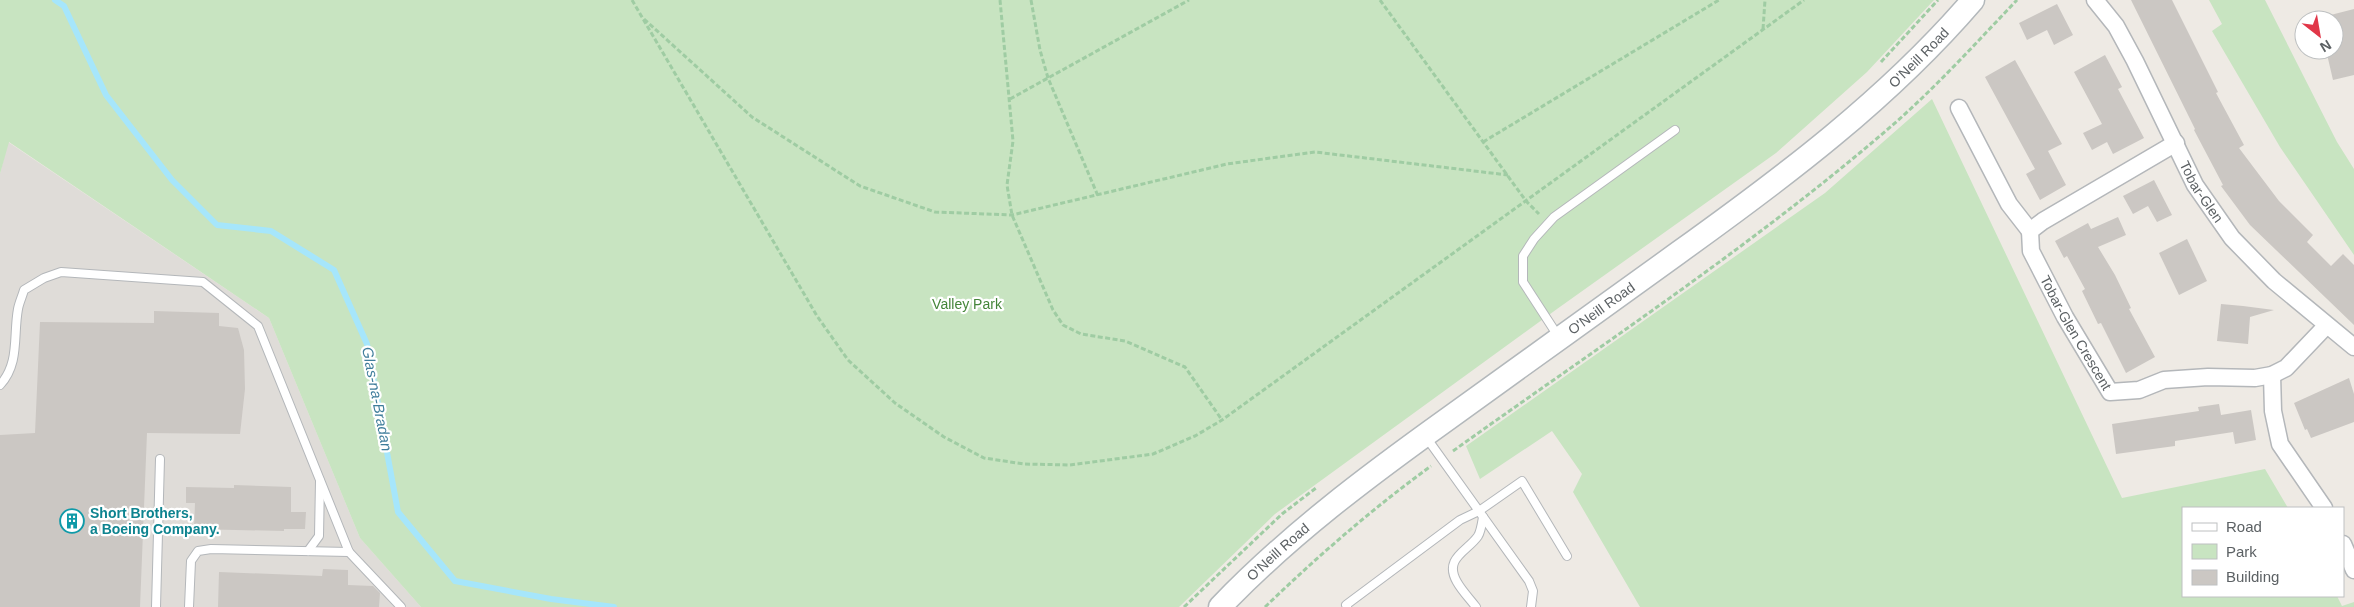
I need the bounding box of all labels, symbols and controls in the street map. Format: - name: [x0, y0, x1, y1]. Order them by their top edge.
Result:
- north arrow: [2294, 10, 2344, 60]
- street label: O'Neill Road: [1885, 24, 1952, 91]
- text: N: [2317, 37, 2334, 56]
- street label: Tobar-Glen: [2177, 158, 2227, 225]
- street label: Tobar-Glen Crescent: [2037, 273, 2115, 393]
- street label: O'Neill Road: [1565, 279, 1638, 338]
- park label: Valley Park: [932, 296, 1003, 312]
- water label: Glas-na-Bradan: [359, 345, 396, 452]
- place label: Short Brothers, a Boeing Company.: [90, 505, 220, 537]
- legend: [2182, 507, 2344, 597]
- building icon: Short Brothers, a Boeing Company.: [59, 508, 85, 534]
- text: Road: [2226, 518, 2262, 535]
- street label: O'Neill Road: [1243, 520, 1312, 584]
- text: Park: [2226, 543, 2257, 560]
- text: Building: [2226, 568, 2279, 585]

